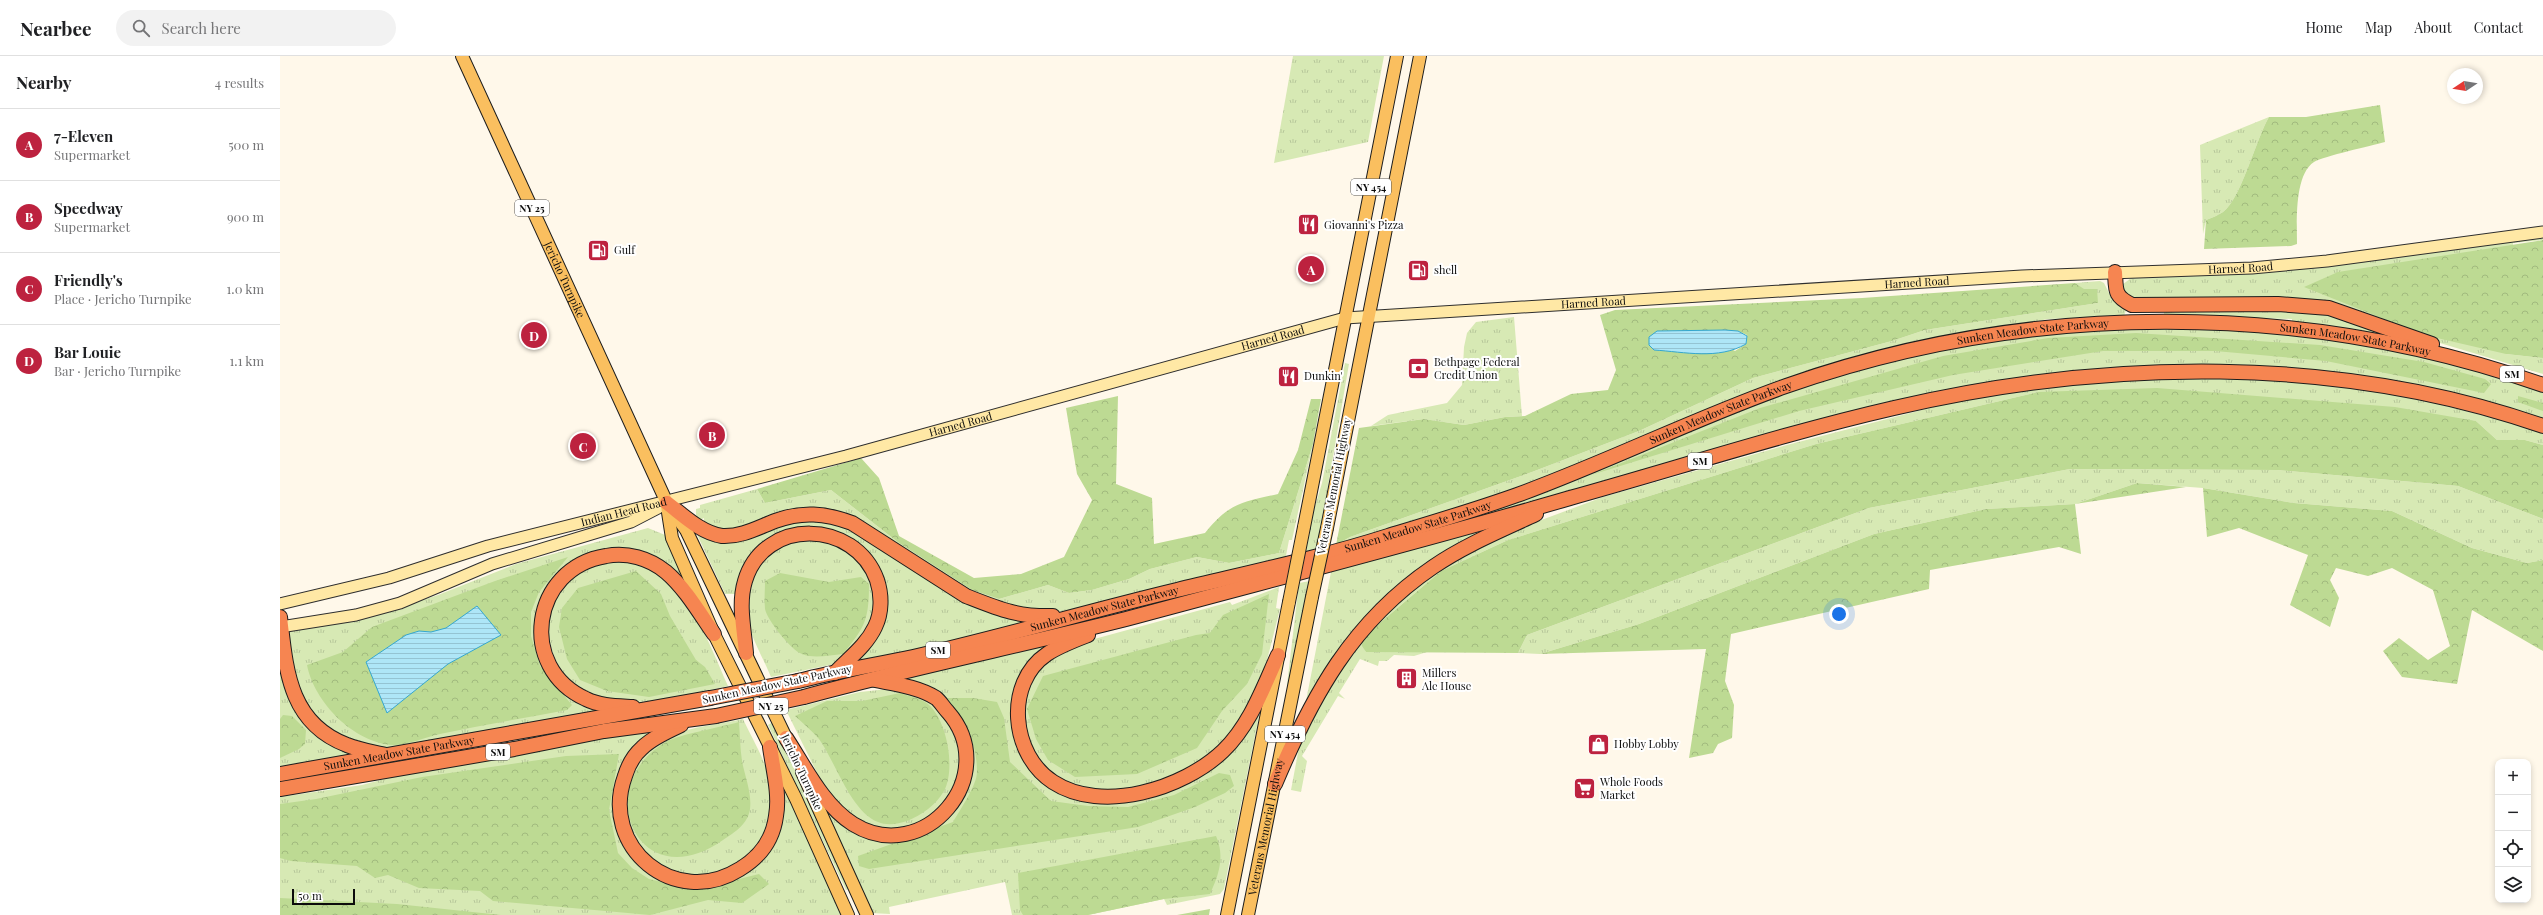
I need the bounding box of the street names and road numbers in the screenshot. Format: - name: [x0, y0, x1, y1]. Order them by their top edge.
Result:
- road number: NY 454: [1351, 179, 1391, 195]
- road number: NY 25: [515, 200, 549, 216]
- street label: Jericho Turnpike: [541, 238, 589, 320]
- street label: Harned Road: [2208, 258, 2274, 277]
- street label: Harned Road: [1884, 272, 1950, 292]
- street label: Harned Road: [1561, 293, 1627, 312]
- street label: Sunken Meadow State Parkway: [1956, 315, 2110, 348]
- street label: Sunken Meadow State Parkway: [2279, 319, 2433, 359]
- street label: Harned Road: [1239, 321, 1307, 353]
- road number: SM: [2500, 366, 2524, 382]
- street label: Sunken Meadow State Parkway: [1647, 376, 1794, 447]
- street label: Harned Road: [927, 408, 994, 440]
- street label: Veterans Memorial Highway: [1313, 416, 1354, 557]
- road number: SM: [1688, 453, 1712, 469]
- street label: Indian Head Road: [579, 493, 669, 529]
- street label: Sunken Meadow State Parkway: [1343, 496, 1494, 556]
- street label: Sunken Meadow State Parkway: [1028, 582, 1181, 634]
- road number: SM: [926, 642, 950, 658]
- street label: Sunken Meadow State Parkway: [701, 660, 854, 707]
- road number: NY 25: [754, 698, 788, 714]
- road number: NY 454: [1265, 726, 1305, 742]
- street label: Jericho Turnpike: [778, 730, 827, 813]
- street label: Sunken Meadow State Parkway: [322, 732, 476, 773]
- road number: SM: [486, 744, 510, 760]
- street label: Veterans Memorial Highway: [1244, 756, 1286, 897]

